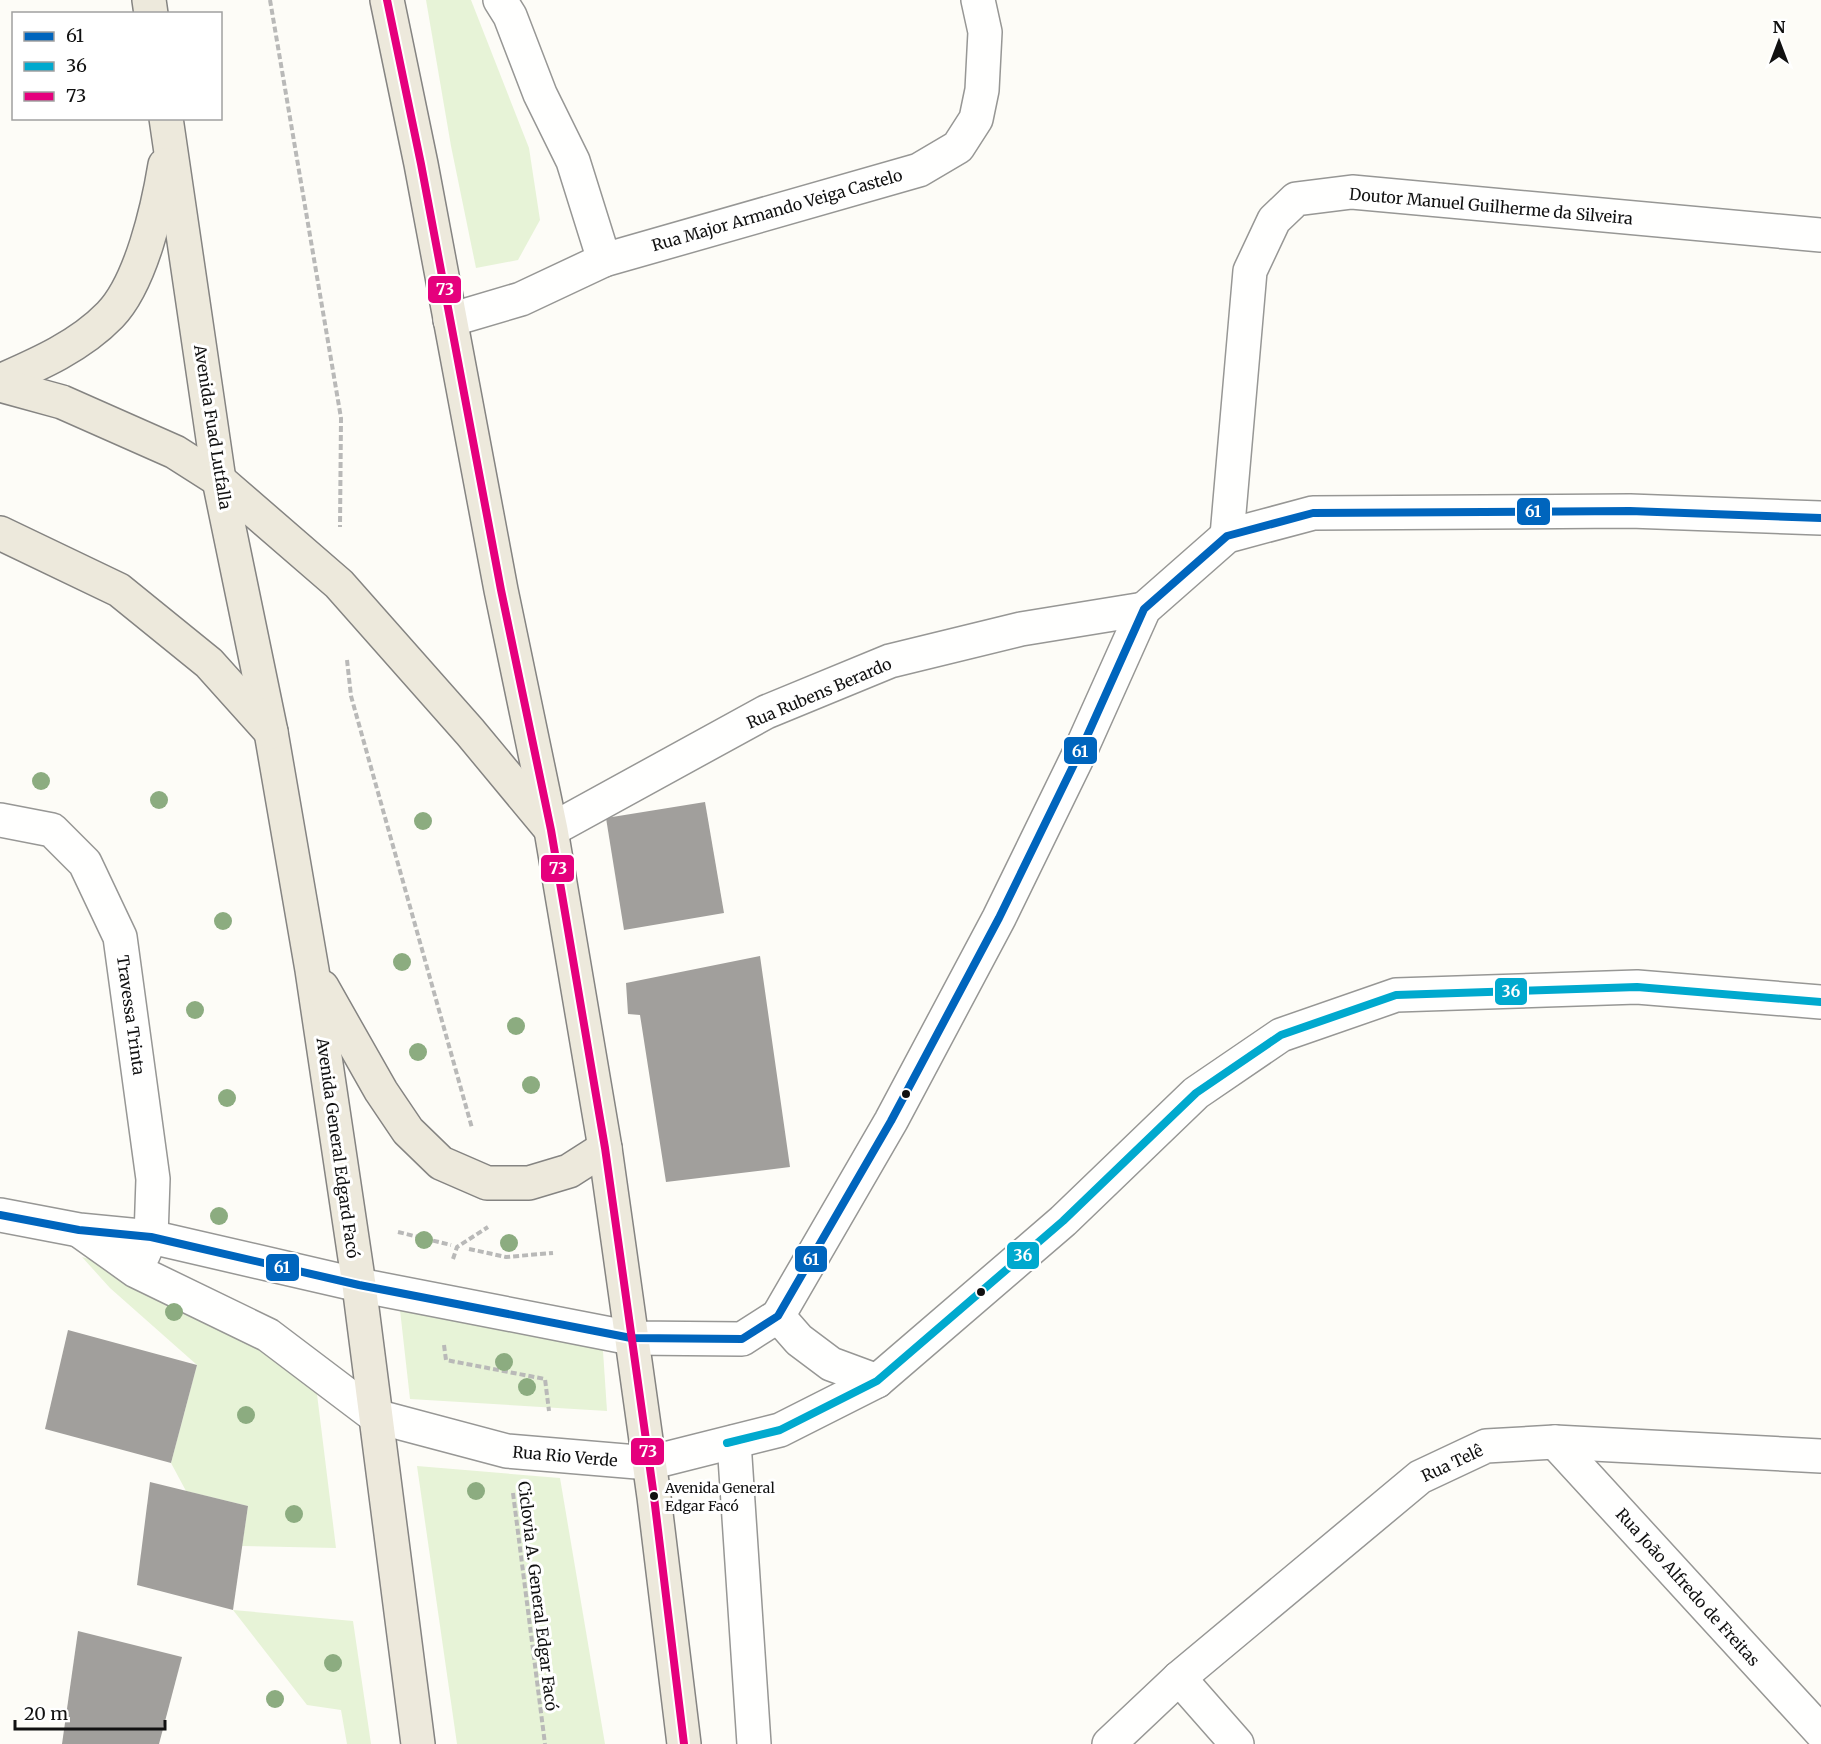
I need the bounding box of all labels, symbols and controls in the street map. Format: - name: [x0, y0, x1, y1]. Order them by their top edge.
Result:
- legend: [12, 12, 222, 120]
- north arrow: [1749, 12, 1809, 72]
- text: N: [1773, 17, 1786, 37]
- text: 61: [66, 24, 84, 47]
- text: 36: [66, 54, 87, 77]
- text: 73: [66, 84, 86, 107]
- street label: Rua Major Armando Veiga Castelo: [649, 165, 905, 255]
- street label: Doutor Manuel Guilherme da Silveira: [1348, 184, 1634, 228]
- line badge: 73: [427, 275, 462, 304]
- text: 73: [436, 279, 454, 299]
- street label: Avenida Fuad Lutfalla: [190, 342, 236, 511]
- line badge: 61: [1516, 497, 1551, 526]
- text: 61: [1525, 501, 1542, 521]
- street label: Rua Rubens Berardo: [744, 653, 894, 733]
- line badge: 61: [1063, 736, 1098, 765]
- text: 61: [1072, 741, 1089, 761]
- line badge: 73: [540, 854, 575, 883]
- text: 73: [549, 858, 567, 878]
- street label: Travessa Trinta: [113, 954, 149, 1077]
- line badge: 36: [1494, 977, 1528, 1006]
- text: 36: [1502, 981, 1521, 1001]
- street label: Avenida General Edgard Facó: [312, 1035, 363, 1260]
- unlabelled marker: [900, 1088, 912, 1100]
- line badge: 36: [1006, 1241, 1040, 1270]
- line badge: 61: [794, 1245, 828, 1273]
- text: 36: [1014, 1245, 1033, 1265]
- text: 61: [803, 1249, 820, 1269]
- line badge: 61: [265, 1253, 300, 1282]
- text: 61: [274, 1257, 291, 1277]
- unlabelled marker: [975, 1286, 987, 1298]
- line badge: 73: [630, 1437, 665, 1466]
- street label: Rua Telê: [1418, 1440, 1486, 1486]
- street label: Rua Rio Verde: [512, 1441, 618, 1471]
- text: 73: [639, 1441, 657, 1461]
- place label: Avenida General Edgar Facó: [664, 1479, 775, 1515]
- street label: Ciclovia A. General Edgar Facó: [514, 1480, 562, 1712]
- marker: Avenida General Edgar Facó: [648, 1490, 660, 1502]
- street label: Rua João Alfredo de Freitas: [1612, 1504, 1764, 1670]
- scale bar: [15, 1693, 165, 1731]
- text: 20 m: [24, 1702, 68, 1725]

